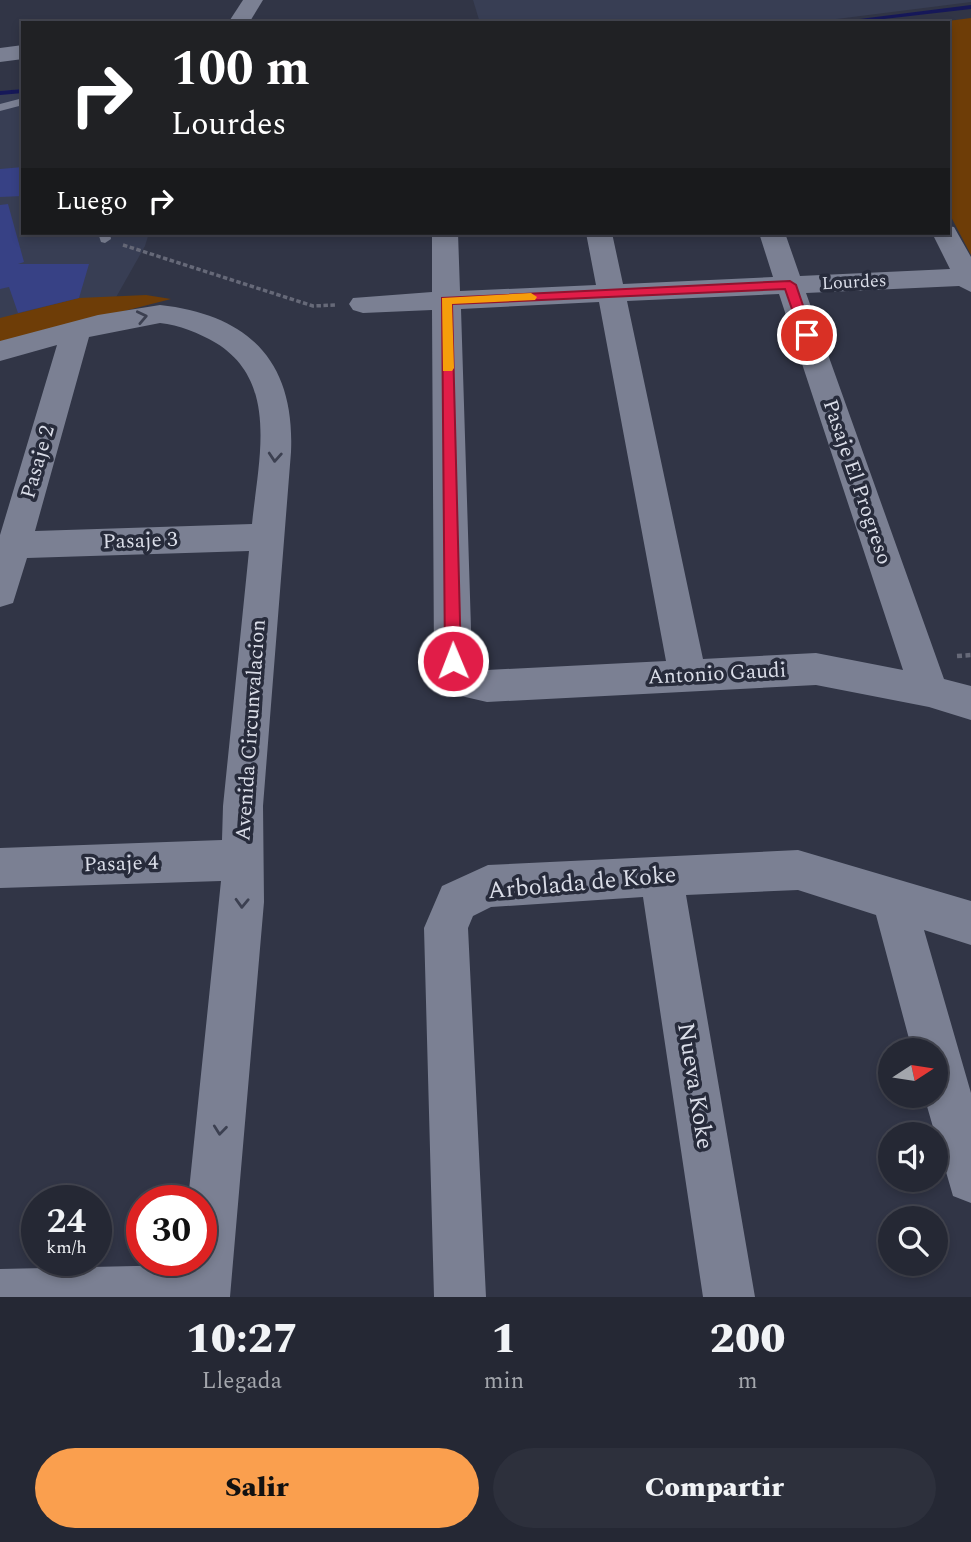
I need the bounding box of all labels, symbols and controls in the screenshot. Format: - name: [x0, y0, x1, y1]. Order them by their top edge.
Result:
- text: 100 m: [171, 32, 310, 107]
- icon: right: [56, 49, 147, 140]
- text: Lourdes: [171, 100, 286, 149]
- text: Luego: [56, 181, 128, 221]
- icon: right: [142, 182, 180, 220]
- street label: Lourdes: [821, 267, 887, 297]
- pin: [777, 305, 837, 365]
- one-way arrow: [136, 311, 148, 326]
- icon: arrive: [788, 316, 826, 354]
- street label: Pasaje El Progreso: [814, 395, 900, 569]
- street label: Pasaje 2: [12, 421, 64, 503]
- one-way arrow: [267, 451, 282, 462]
- street label: Pasaje 3: [102, 524, 179, 558]
- street label: Avenida Circunvalacion: [227, 618, 275, 842]
- position arrow: [416, 624, 490, 698]
- street label: Antonio Gaudi: [647, 654, 787, 694]
- street label: Pasaje 4: [83, 847, 160, 881]
- street label: Arbolada de Koke: [486, 857, 678, 909]
- one-way arrow: [234, 898, 249, 909]
- street label: Nueva Koke: [667, 1020, 723, 1152]
- north arrow: [878, 1038, 948, 1108]
- map controls: [878, 1038, 948, 1276]
- button: sound: [878, 1122, 948, 1192]
- one-way arrow: [213, 1124, 228, 1135]
- speed limit sign: 30: [126, 1185, 217, 1276]
- text: 24: [47, 1195, 86, 1248]
- button: search: [878, 1206, 948, 1276]
- text: km/h: [46, 1234, 87, 1261]
- text: 10:27: [186, 1308, 298, 1371]
- text: 1: [491, 1308, 517, 1371]
- text: 200: [710, 1308, 785, 1371]
- text: Llegada: [202, 1364, 282, 1399]
- text: min: [484, 1364, 524, 1399]
- text: m: [738, 1364, 757, 1399]
- button: Salir: [35, 1448, 479, 1528]
- button: Compartir: [493, 1448, 936, 1528]

